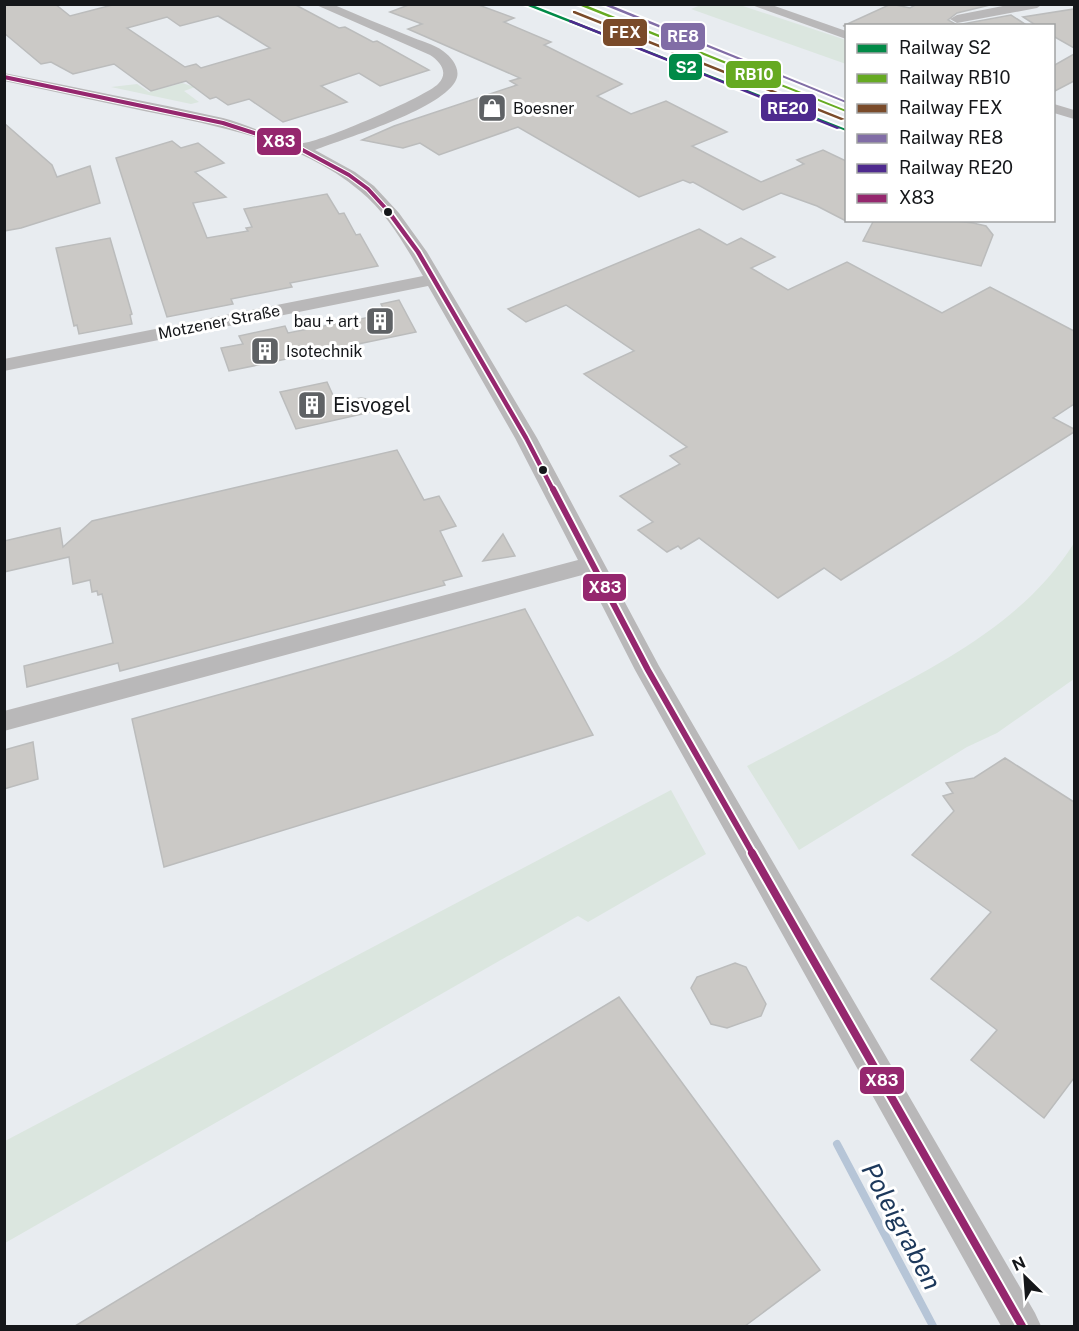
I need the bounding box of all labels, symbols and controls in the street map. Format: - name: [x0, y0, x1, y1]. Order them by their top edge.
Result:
- line badge: FEX: [602, 18, 648, 47]
- line badge: RE8: [660, 22, 706, 51]
- text: FEX: [609, 23, 641, 42]
- legend: [845, 24, 1055, 222]
- text: RE8: [667, 27, 699, 46]
- text: Railway S2: [899, 37, 991, 58]
- line badge: S2: [668, 53, 703, 81]
- text: S2: [675, 58, 697, 77]
- line badge: RB10: [725, 60, 782, 89]
- text: RB10: [734, 65, 774, 84]
- text: Railway RB10: [899, 67, 1011, 88]
- shop icon: Boesner: [476, 92, 508, 124]
- line badge: RE20: [760, 93, 817, 122]
- text: Railway FEX: [899, 97, 1003, 118]
- place label: Boesner: [513, 99, 575, 118]
- text: RE20: [767, 99, 809, 118]
- line badge: X83: [256, 127, 302, 156]
- text: Railway RE8: [899, 127, 1003, 148]
- text: X83: [263, 132, 295, 151]
- text: Railway RE20: [899, 157, 1013, 178]
- text: X83: [899, 187, 934, 208]
- unlabelled marker: [382, 206, 394, 218]
- street label: Motzener Straße: [156, 301, 282, 343]
- building icon: bau + art: [364, 305, 396, 337]
- place label: bau + art: [294, 312, 359, 331]
- building icon: Isotechnik: [249, 335, 281, 367]
- place label: Isotechnik: [286, 342, 362, 361]
- building icon: Eisvogel: [296, 389, 328, 421]
- place label: Eisvogel: [333, 393, 411, 417]
- unlabelled marker: [537, 464, 549, 476]
- line badge: X83: [582, 573, 627, 602]
- text: X83: [589, 578, 621, 597]
- line badge: X83: [859, 1066, 905, 1095]
- text: X83: [866, 1071, 898, 1090]
- water label: Poleigraben: [856, 1157, 948, 1295]
- north arrow: [995, 1247, 1055, 1307]
- text: N: [1009, 1253, 1029, 1275]

